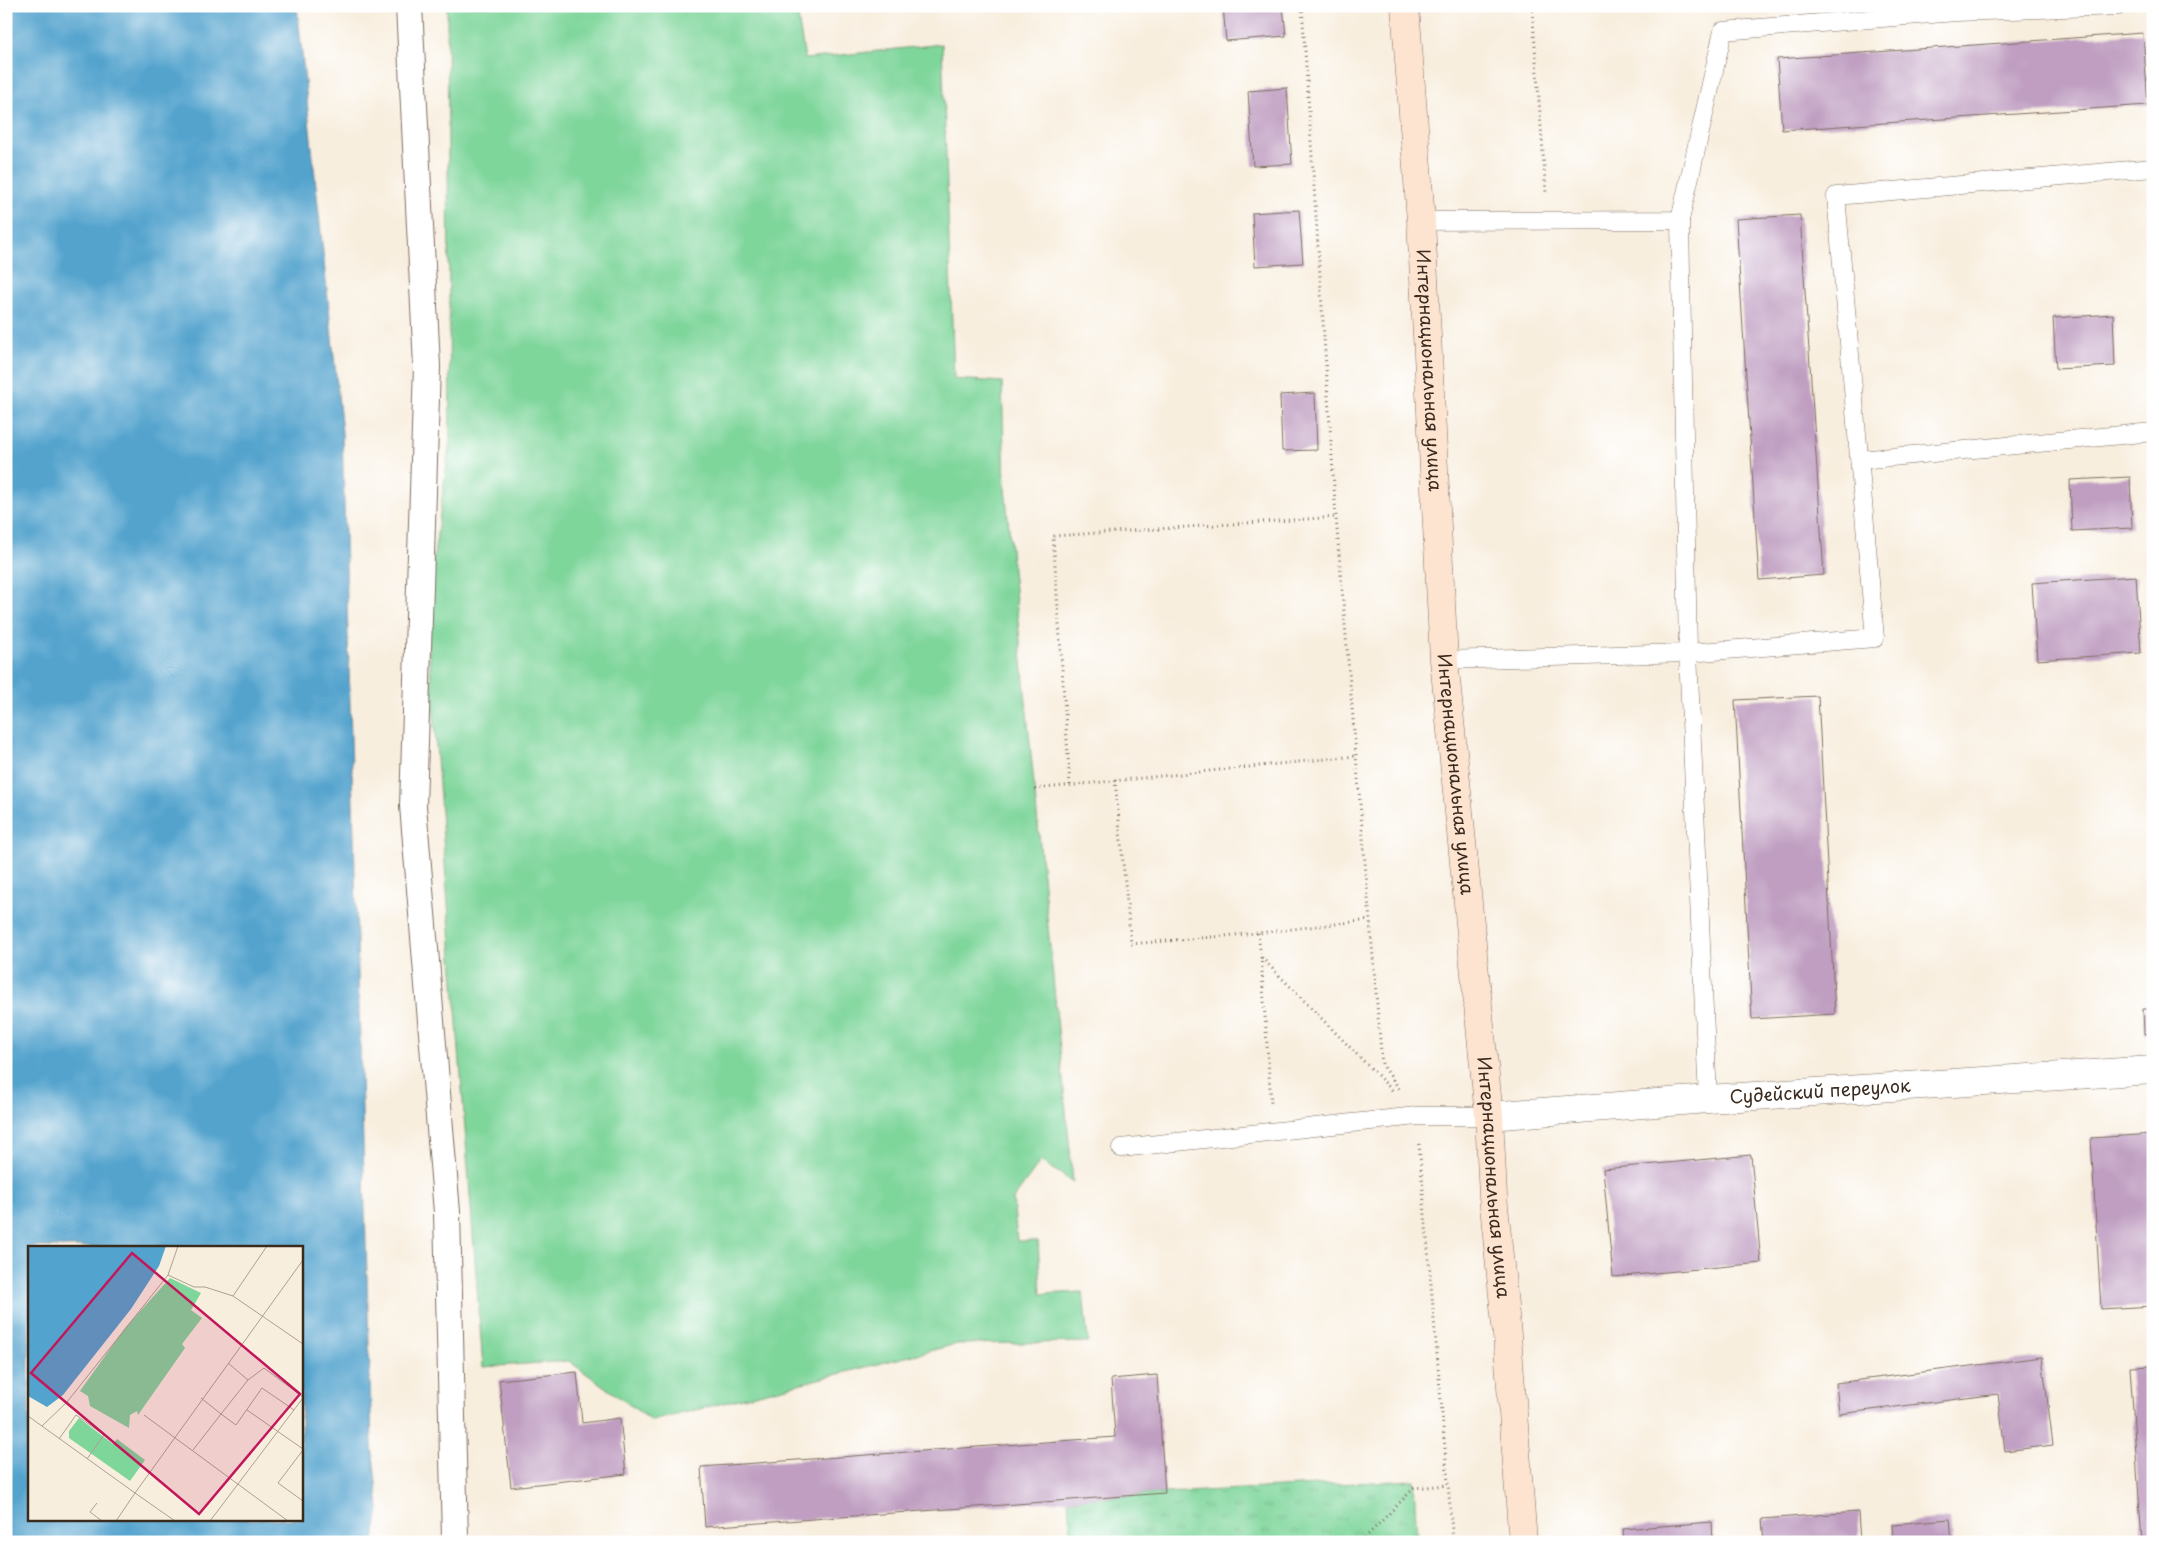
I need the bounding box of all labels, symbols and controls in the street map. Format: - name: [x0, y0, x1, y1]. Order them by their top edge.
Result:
- street label: Интернациональная улица: [1410, 248, 1450, 492]
- street label: Интернациональная улица: [1431, 652, 1482, 897]
- street label: Интернациональная улица: [1471, 1055, 1518, 1300]
- street label: Судейский переулок: [1729, 1071, 1912, 1110]
- inset map: [28, 1246, 302, 1520]

